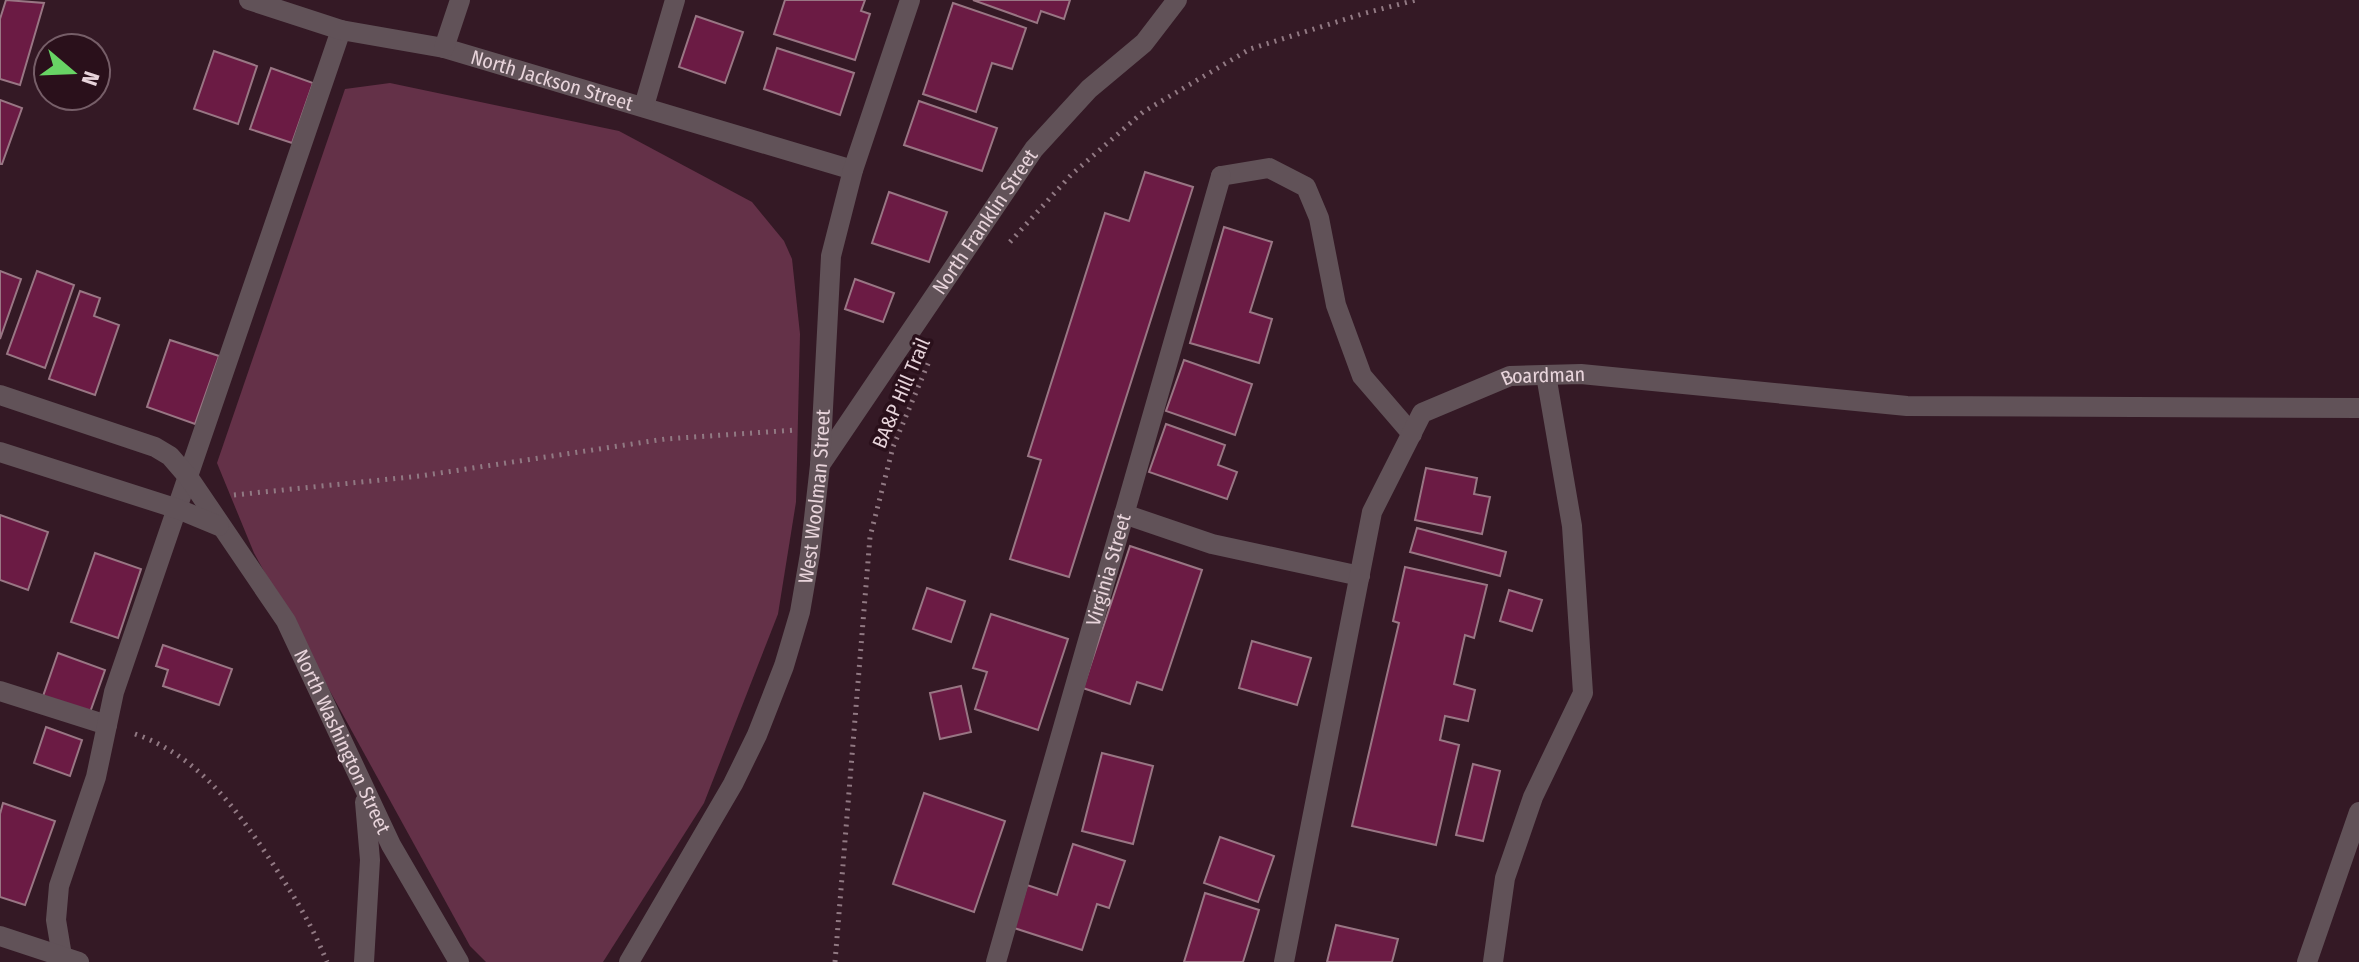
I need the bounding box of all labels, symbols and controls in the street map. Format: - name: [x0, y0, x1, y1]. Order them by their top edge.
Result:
- north arrow: [32, 32, 112, 112]
- street label: North Jackson Street: [468, 45, 636, 116]
- text: N: [76, 68, 105, 89]
- street label: North Franklin Street: [927, 144, 1043, 299]
- street label: BA&P Hill Trail: [867, 334, 935, 452]
- street label: Boardman: [1497, 362, 1585, 391]
- street label: West Woolman Street: [793, 408, 835, 585]
- street label: Virginia Street: [1081, 510, 1136, 629]
- street label: North Washington Street: [289, 646, 396, 838]

